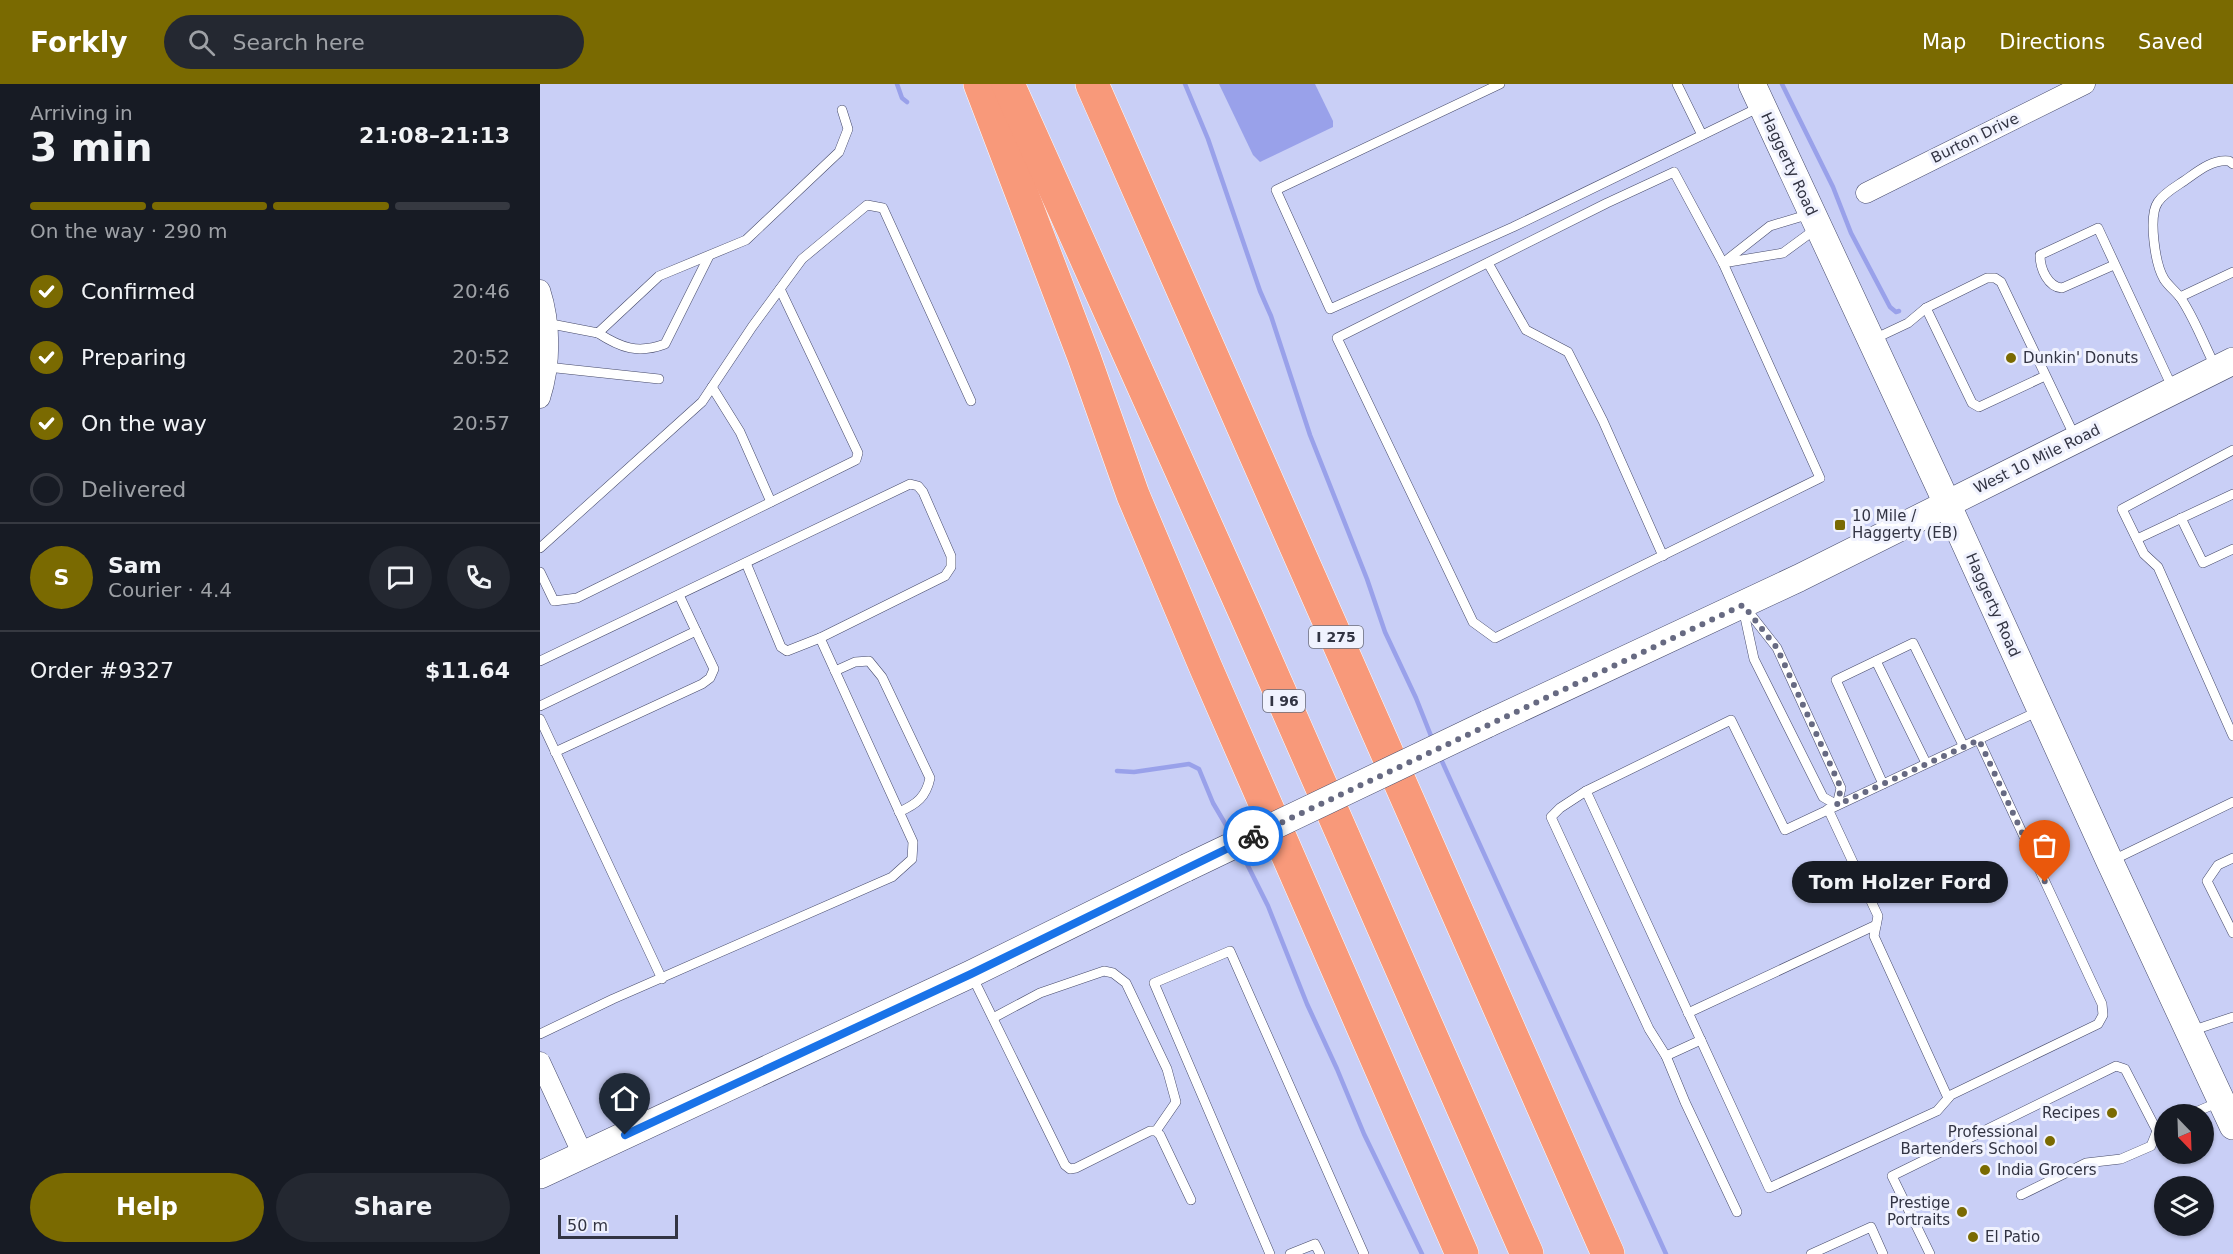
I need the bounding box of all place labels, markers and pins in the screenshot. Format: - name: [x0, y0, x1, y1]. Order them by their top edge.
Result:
- place label: Dunkin' Donuts: [2023, 349, 2138, 367]
- marker: Dunkin' Donuts: [2004, 351, 2018, 365]
- place label: 10 Mile / Haggerty (EB): [1852, 507, 1958, 542]
- marker: 10 Mile / Haggerty (EB): [1833, 518, 1847, 532]
- pin: [2019, 820, 2070, 882]
- callout: Tom Holzer Ford: [1793, 861, 2009, 903]
- pin: [599, 1073, 650, 1135]
- place label: Recipes: [2042, 1104, 2100, 1122]
- marker: Recipes: [2105, 1106, 2119, 1120]
- place label: Professional Bartenders School: [1900, 1123, 2038, 1158]
- marker: Professional Bartenders School: [2043, 1134, 2057, 1148]
- place label: India Grocers: [1997, 1161, 2097, 1179]
- marker: India Grocers: [1978, 1163, 1992, 1177]
- place label: Prestige Portraits: [1887, 1194, 1950, 1229]
- marker: Prestige Portraits: [1955, 1205, 1969, 1219]
- place label: El Patio: [1985, 1228, 2040, 1246]
- marker: El Patio: [1966, 1230, 1980, 1244]

